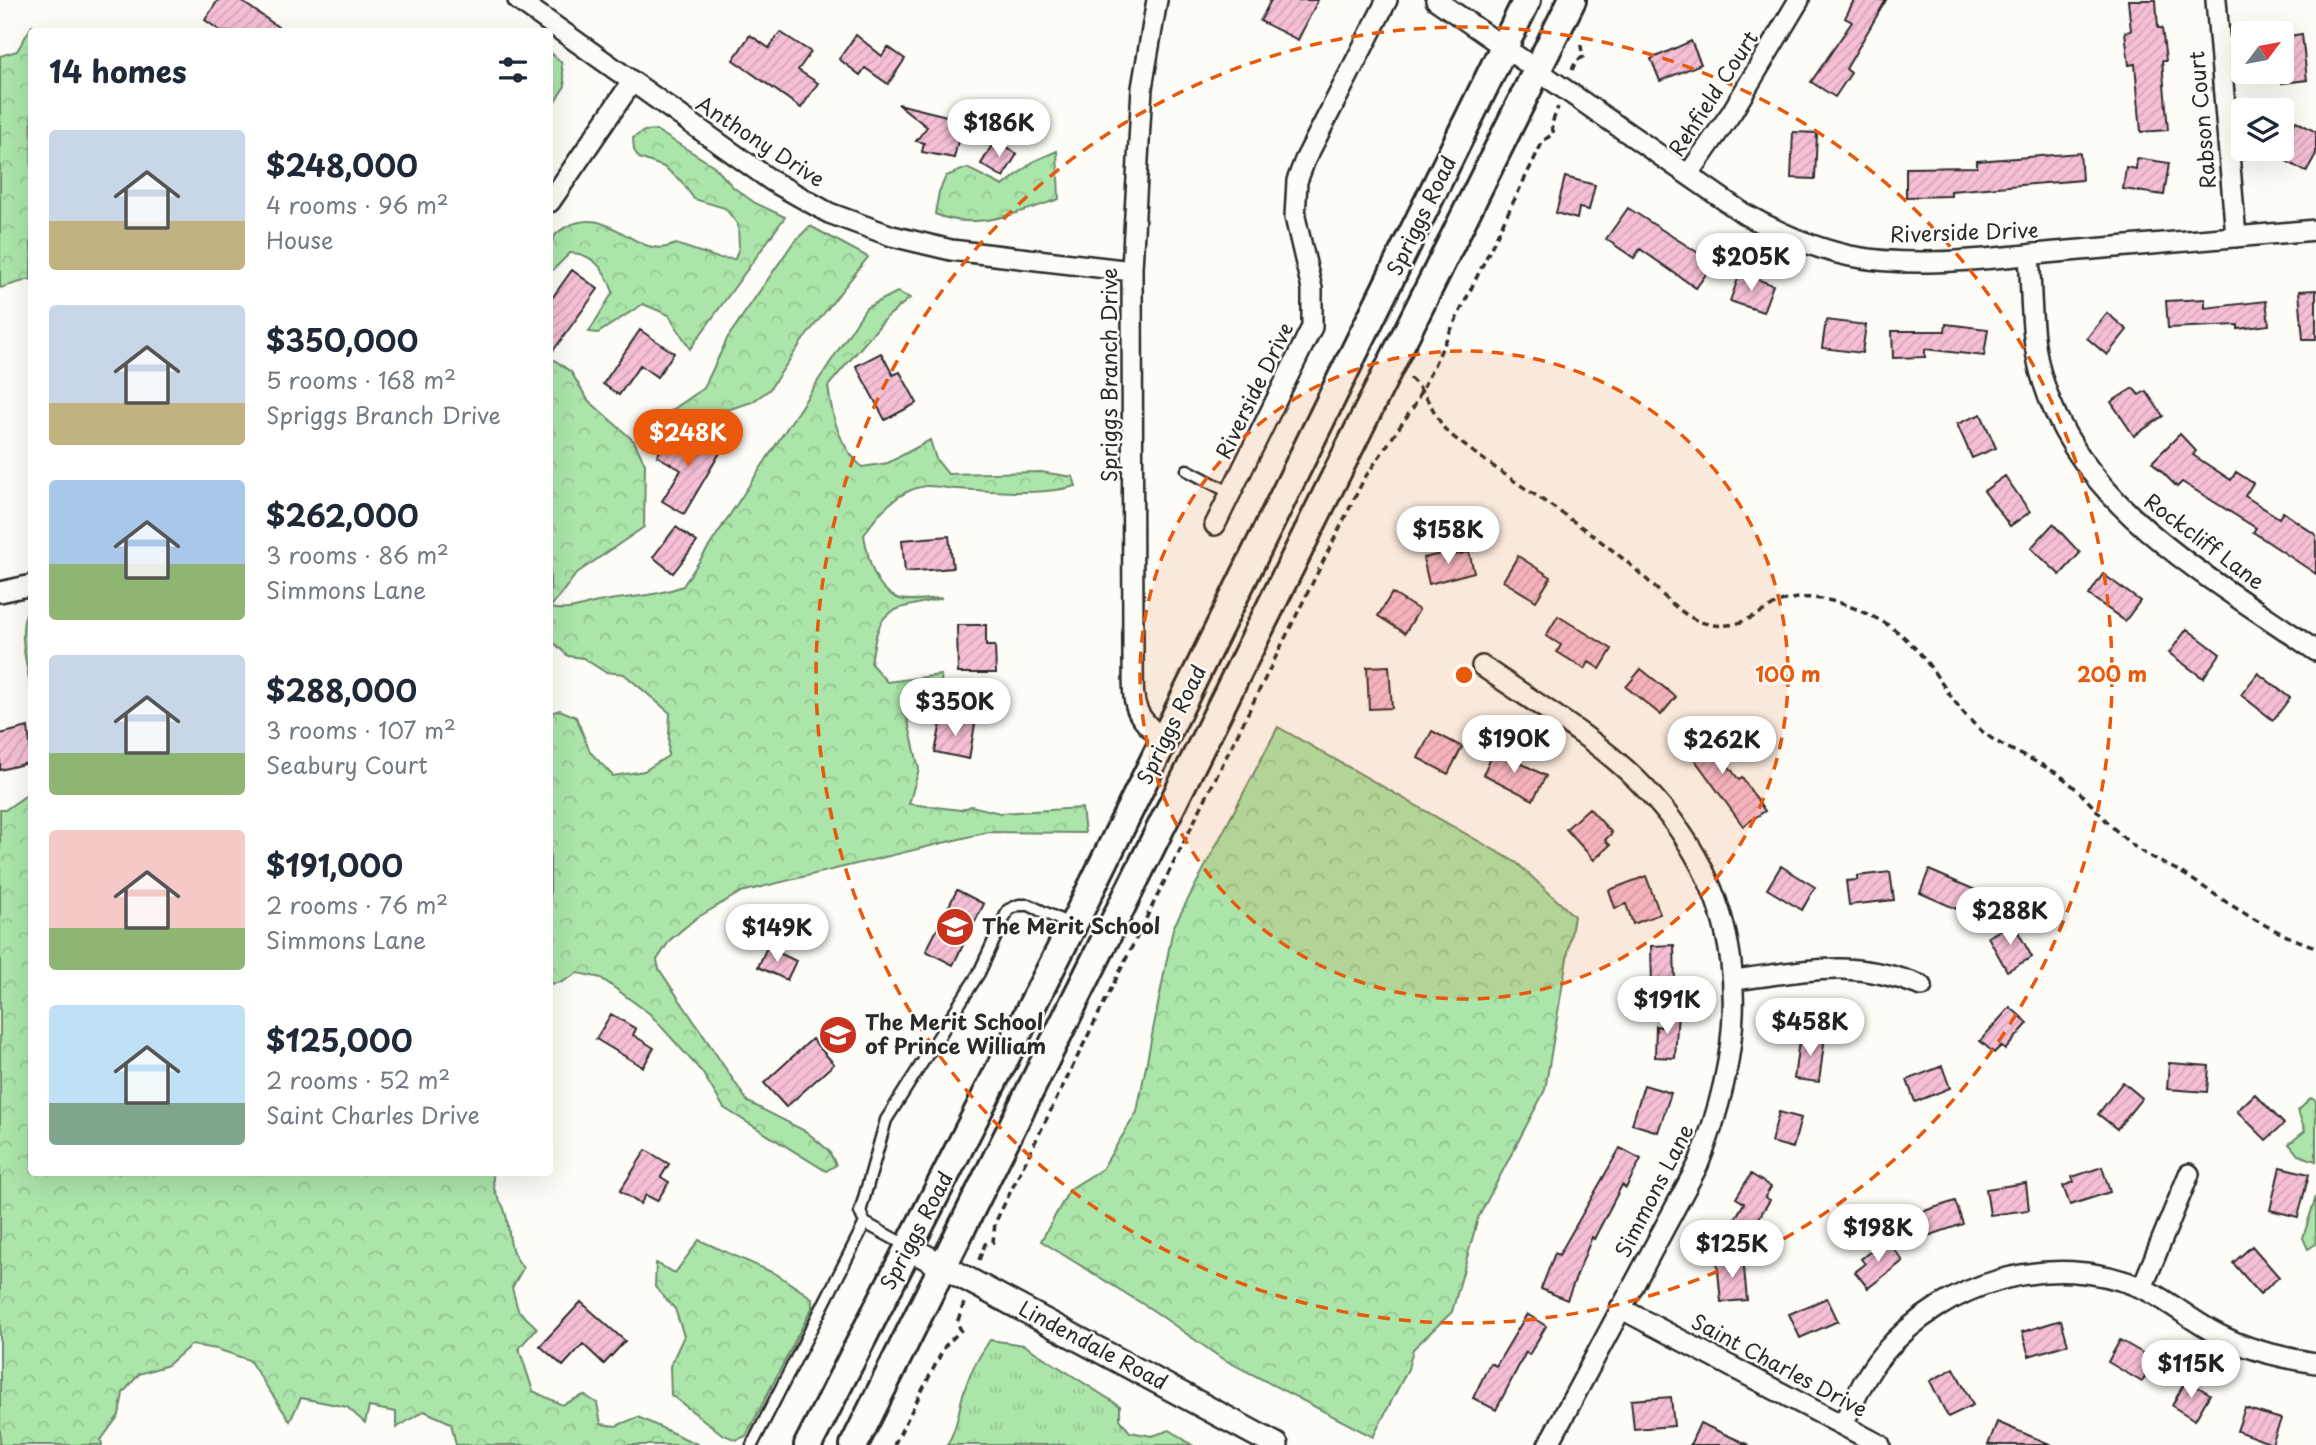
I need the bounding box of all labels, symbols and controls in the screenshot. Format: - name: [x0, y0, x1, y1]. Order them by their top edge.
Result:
- north arrow: [2231, 21, 2294, 84]
- map controls: [2231, 21, 2294, 161]
- street label: Rehfield Court: [1660, 24, 1765, 162]
- text: 14 homes: [49, 48, 187, 93]
- street label: Rabson Court: [2179, 50, 2223, 190]
- icon: filters: [494, 51, 532, 89]
- street label: Anthony Drive: [691, 87, 832, 194]
- button: layers: [2231, 98, 2294, 161]
- pin: $186K: [950, 100, 1048, 159]
- text: $186K: [963, 104, 1035, 139]
- text: $248,000: [266, 142, 418, 187]
- street label: Spriggs Road: [1377, 150, 1463, 281]
- icon: home: [105, 158, 189, 242]
- text: 4 rooms · 96 m²: [266, 187, 449, 222]
- street label: Riverside Drive: [1889, 212, 2039, 250]
- text: House: [266, 222, 333, 257]
- pin: $205K: [1702, 233, 1800, 293]
- text: $205K: [1712, 238, 1790, 273]
- street label: Spriggs Branch Drive: [1092, 268, 1124, 482]
- street label: Riverside Drive: [1206, 316, 1300, 464]
- text: $350,000: [266, 317, 418, 362]
- icon: home: [105, 333, 189, 417]
- text: 5 rooms · 168 m²: [266, 362, 456, 397]
- text: Spriggs Branch Drive: [266, 397, 501, 432]
- pin: $248K: [639, 410, 737, 469]
- text: $248K: [649, 414, 727, 449]
- street label: Rockcliff Lane: [2138, 484, 2272, 596]
- text: $262,000: [266, 492, 419, 537]
- pin: $158K: [1399, 506, 1497, 566]
- icon: home: [105, 508, 189, 592]
- text: $158K: [1412, 511, 1484, 546]
- text: 3 rooms · 86 m²: [266, 537, 449, 572]
- text: Simmons Lane: [266, 572, 426, 607]
- text: 100 m: [1755, 657, 1821, 689]
- text: 200 m: [2077, 657, 2147, 689]
- street label: Spriggs Road: [1127, 659, 1213, 790]
- centre of rings: [1452, 663, 1476, 687]
- text: $288,000: [266, 667, 417, 712]
- pin: $350K: [906, 678, 1004, 738]
- icon: home: [105, 683, 189, 767]
- text: $350K: [916, 683, 994, 718]
- text: 3 rooms · 107 m²: [266, 712, 456, 747]
- pin: $190K: [1465, 716, 1563, 775]
- pin: $262K: [1673, 716, 1771, 776]
- text: $190K: [1478, 720, 1550, 755]
- text: $262K: [1683, 721, 1761, 756]
- text: Seabury Court: [266, 747, 428, 782]
- text: $191,000: [266, 842, 403, 887]
- icon: home: [105, 858, 189, 942]
- text: 2 rooms · 76 m²: [266, 887, 448, 922]
- pin: $288K: [1961, 888, 2059, 947]
- text: $288K: [1972, 892, 2048, 927]
- pin: $149K: [728, 904, 826, 964]
- school or university icon: The Merit School: [934, 906, 976, 948]
- text: $149K: [742, 909, 812, 944]
- place label: The Merit School: [982, 909, 1160, 941]
- text: Simmons Lane: [266, 922, 426, 957]
- pin: $191K: [1618, 976, 1716, 1036]
- text: $191K: [1633, 981, 1701, 1016]
- pin: $458K: [1761, 998, 1859, 1058]
- text: $458K: [1772, 1003, 1848, 1038]
- place label: The Merit School of Prince William: [865, 1005, 1046, 1061]
- school or university icon: The Merit School of Prince William: [817, 1014, 859, 1056]
- text: $125,000: [266, 1017, 412, 1062]
- icon: home: [105, 1033, 189, 1117]
- text: 2 rooms · 52 m²: [266, 1062, 450, 1097]
- text: Saint Charles Drive: [266, 1097, 480, 1132]
- street label: Simmons Lane: [1606, 1118, 1701, 1263]
- street label: Spriggs Road: [871, 1165, 960, 1295]
- pin: $198K: [1829, 1204, 1927, 1264]
- text: $198K: [1843, 1209, 1913, 1244]
- pin: $125K: [1683, 1220, 1781, 1280]
- text: $125K: [1696, 1225, 1768, 1260]
- street label: Lindendale Road: [1014, 1291, 1174, 1397]
- street label: Saint Charles Drive: [1686, 1304, 1874, 1424]
- pin: $115K: [2142, 1340, 2240, 1400]
- text: $115K: [2157, 1345, 2225, 1380]

